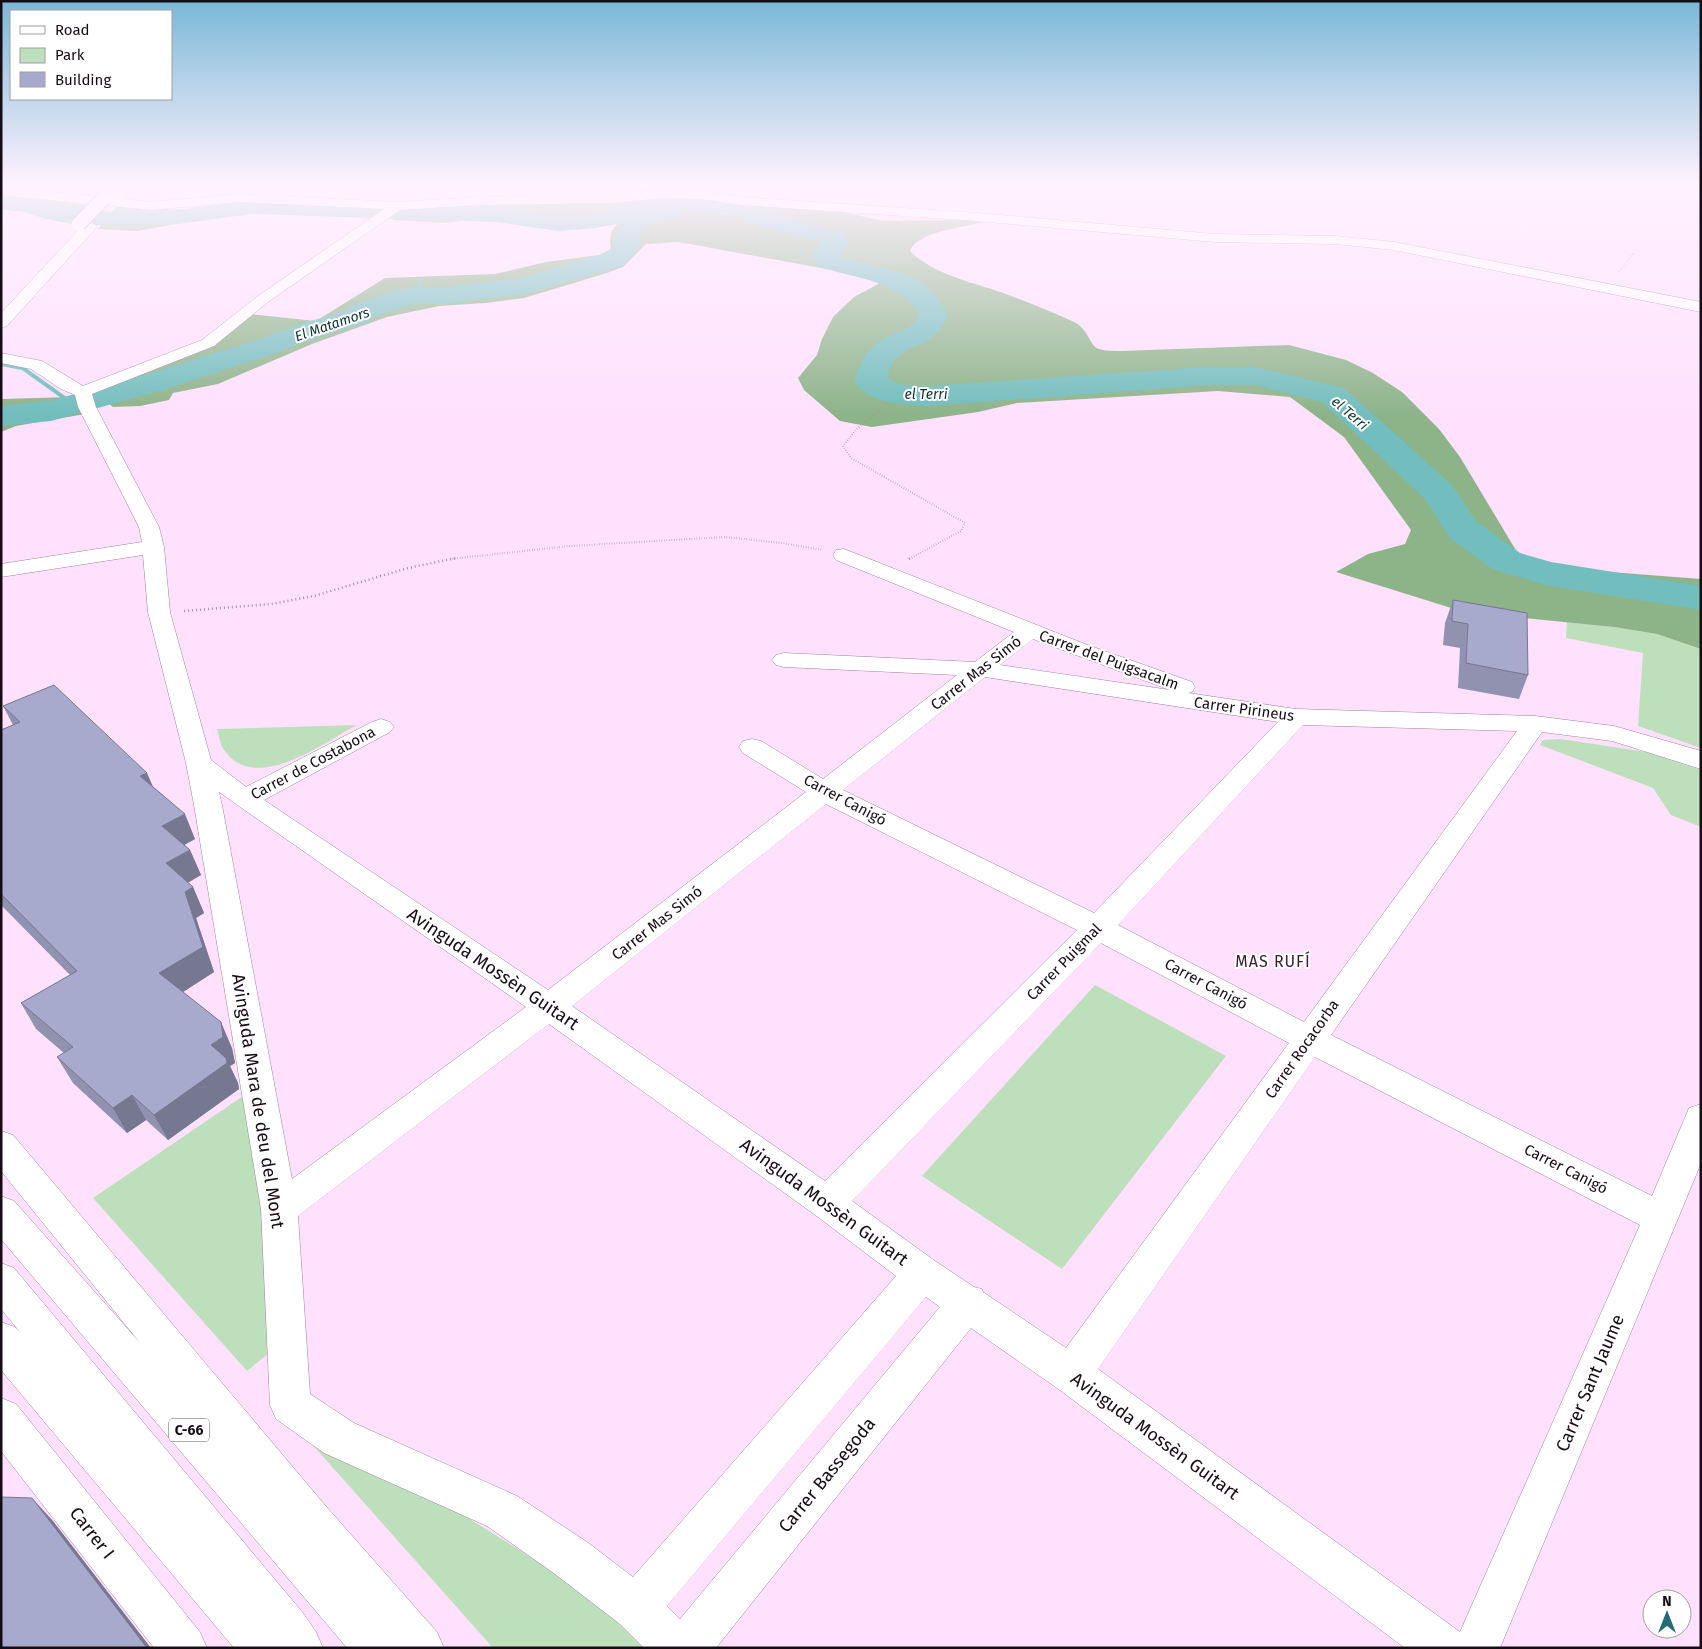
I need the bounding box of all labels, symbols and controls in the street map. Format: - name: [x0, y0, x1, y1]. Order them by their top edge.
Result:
- legend: [10, 10, 172, 100]
- text: Road: [55, 21, 90, 39]
- text: Park: [55, 46, 85, 64]
- text: Building: [55, 71, 111, 89]
- water label: El Matamors: [293, 304, 372, 345]
- water label: el Terri: [904, 386, 948, 403]
- water label: el Terri: [1328, 393, 1372, 434]
- street label: Carrer del Puigsacalm: [1037, 626, 1181, 694]
- street label: Carrer Mas Simó: [927, 632, 1025, 714]
- street label: Carrer Pirineus: [1193, 693, 1295, 725]
- street label: Carrer de Costabona: [248, 723, 378, 803]
- street label: Carrer Canigó: [800, 771, 890, 829]
- street label: Carrer Mas Simó: [608, 882, 706, 964]
- street label: Avinguda Mossèn Guitart: [403, 903, 584, 1035]
- street label: Carrer Puigmal: [1023, 919, 1106, 1004]
- district label: MAS RUFÍ: [1235, 951, 1311, 971]
- street label: Carrer Canigó: [1161, 955, 1251, 1013]
- street label: Avinguda Mara de deu del Mont: [227, 972, 289, 1231]
- street label: Carrer Rocacorba: [1261, 996, 1343, 1102]
- street label: Avinguda Mossèn Guitart: [736, 1134, 913, 1271]
- street label: Carrer Canigó: [1521, 1140, 1611, 1198]
- street label: Carrer Sant Jaume: [1551, 1311, 1629, 1455]
- street label: Avinguda Mossèn Guitart: [1067, 1368, 1244, 1505]
- street label: Carrer Bassegoda: [774, 1413, 880, 1537]
- road number: C-66: [169, 1418, 209, 1442]
- street label: Carrer I: [65, 1503, 119, 1563]
- north arrow: [1642, 1589, 1692, 1639]
- text: N: [1662, 1593, 1672, 1610]

